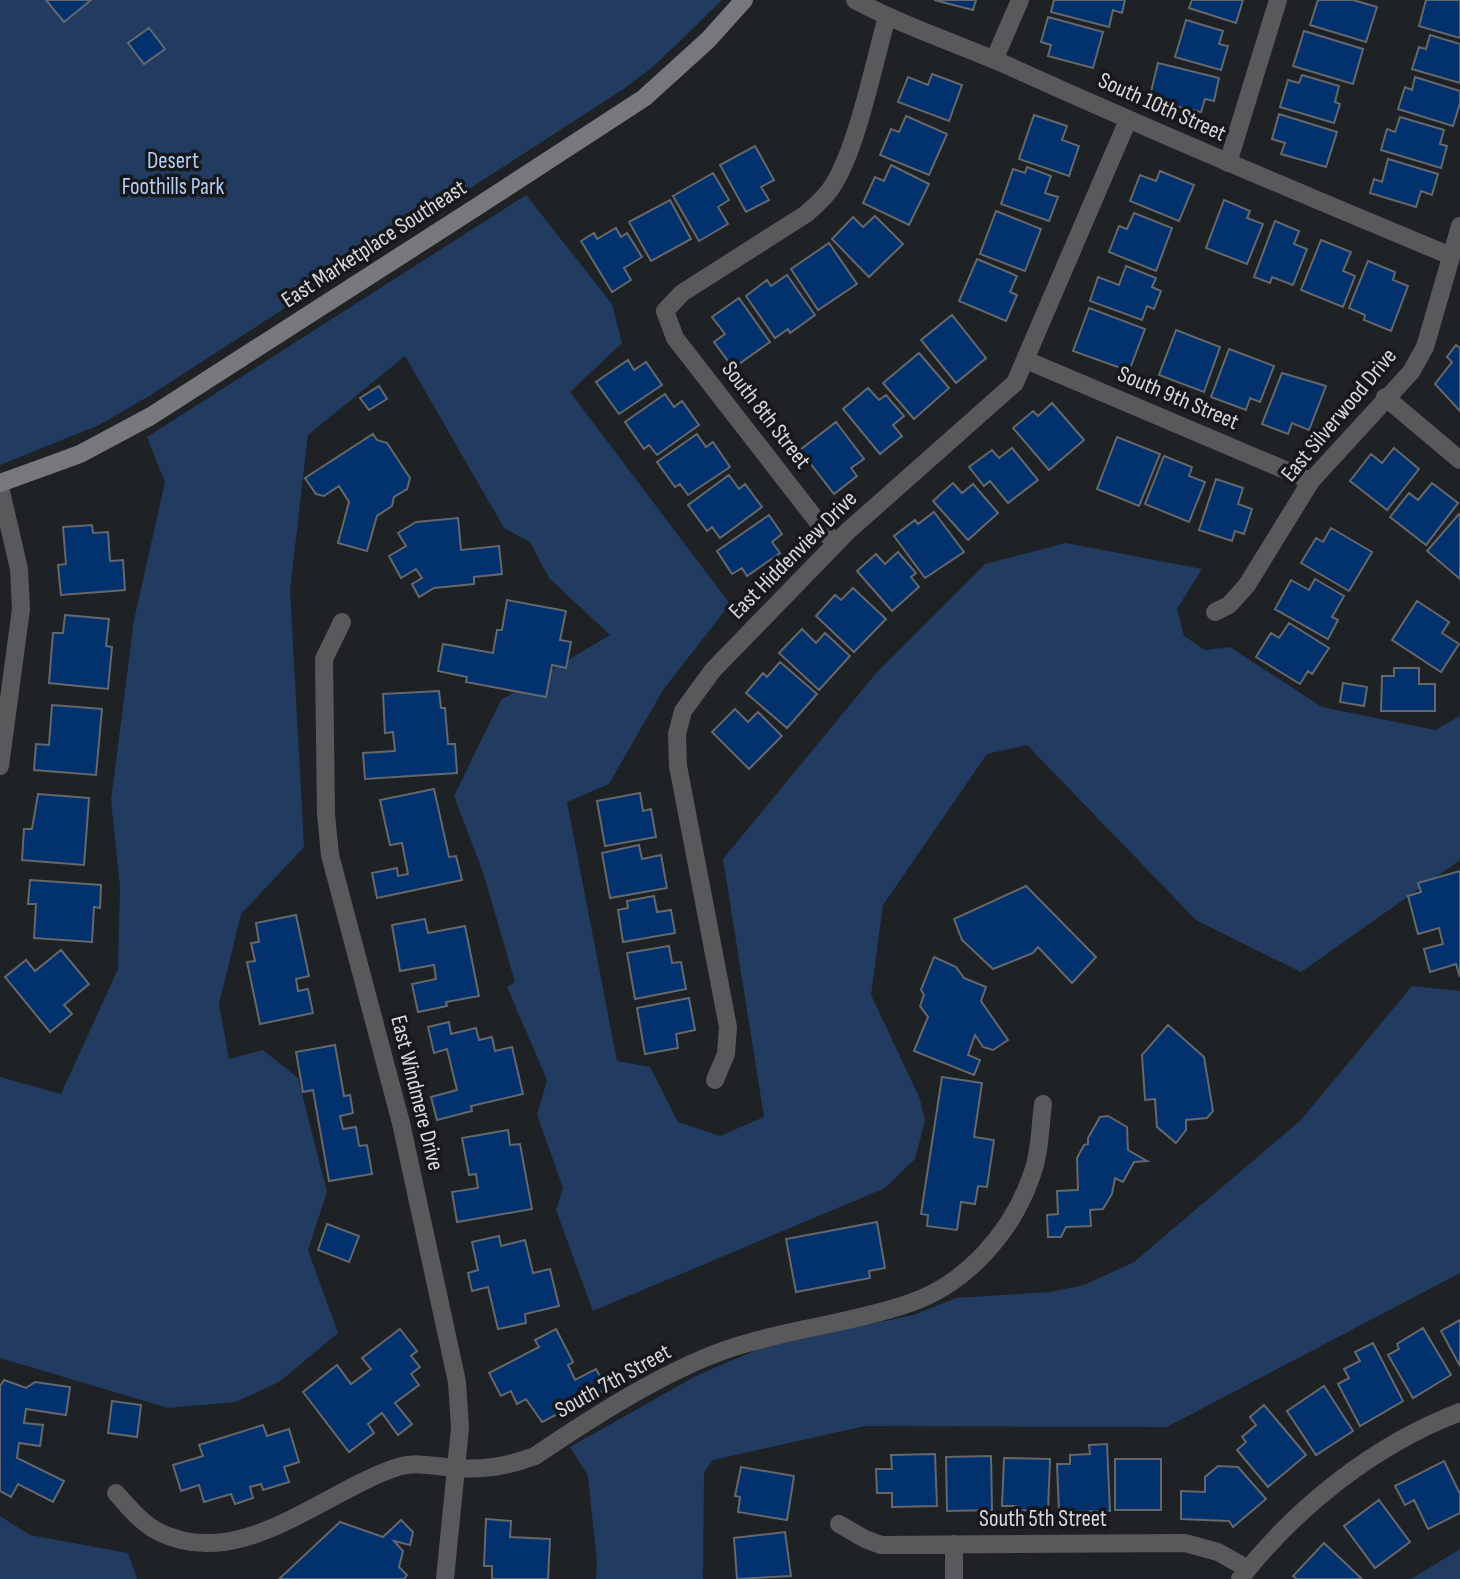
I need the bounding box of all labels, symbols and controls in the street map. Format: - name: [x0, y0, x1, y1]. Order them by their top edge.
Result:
- street label: South 10th Street: [1094, 66, 1230, 148]
- park label: Desert Foothills Park: [122, 147, 225, 201]
- street label: East Marketplace Southeast: [276, 174, 472, 314]
- street label: East Silverwood Drive: [1275, 343, 1403, 487]
- street label: South 8th Street: [715, 356, 817, 474]
- street label: South 9th Street: [1113, 360, 1243, 436]
- street label: East Hiddenview Drive: [723, 485, 863, 625]
- street label: East Windmere Drive: [384, 1013, 450, 1173]
- street label: South 7th Street: [550, 1338, 676, 1424]
- street label: South 5th Street: [979, 1505, 1107, 1533]

